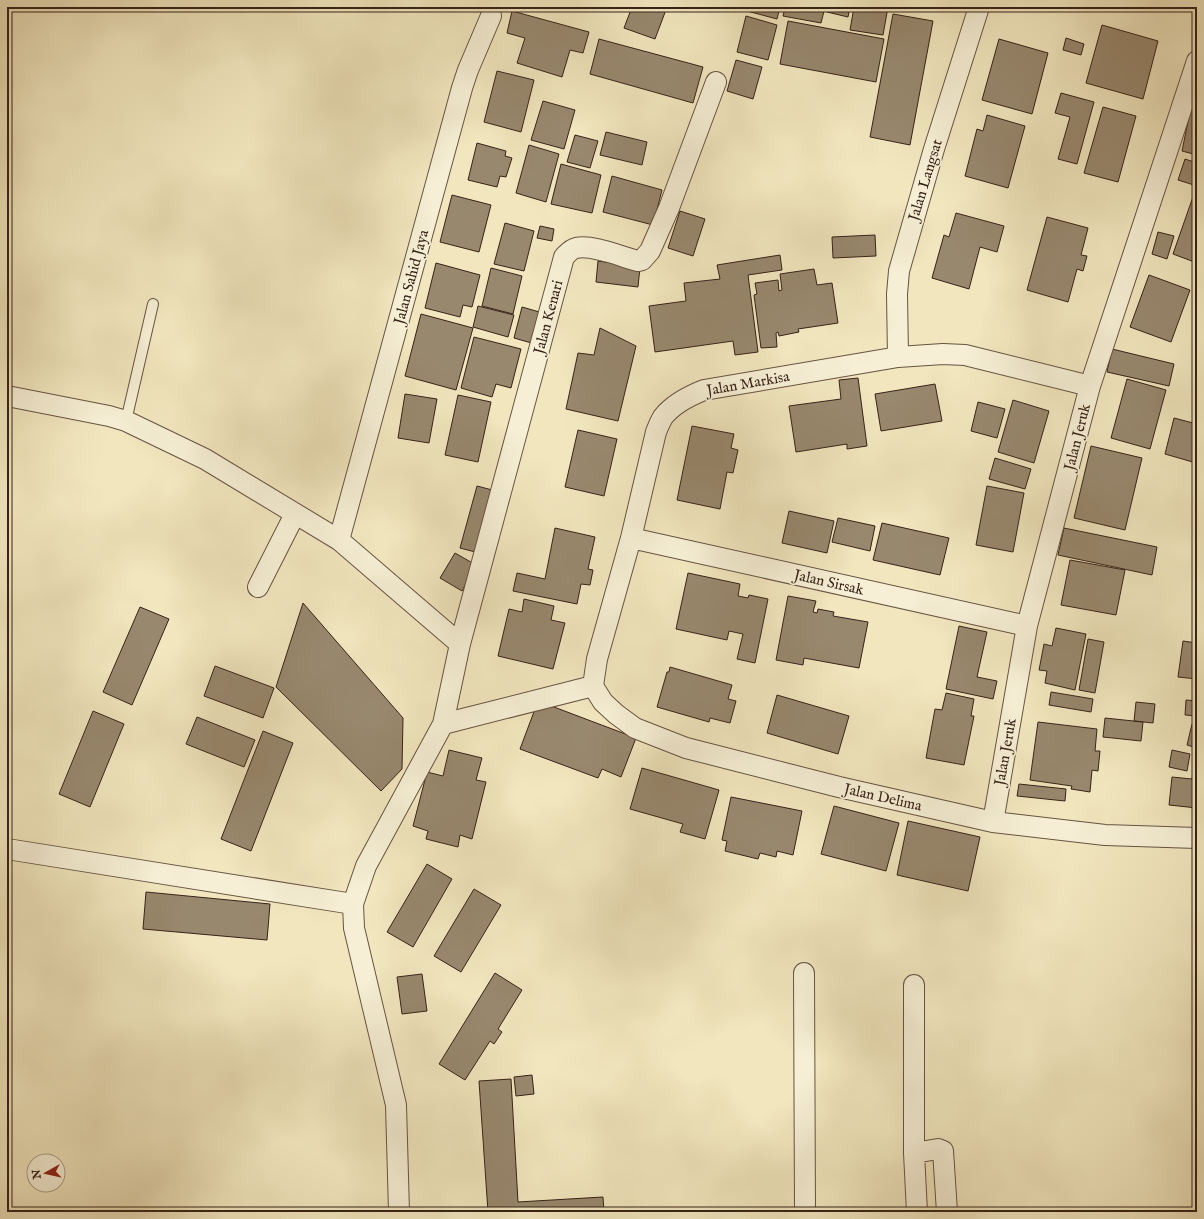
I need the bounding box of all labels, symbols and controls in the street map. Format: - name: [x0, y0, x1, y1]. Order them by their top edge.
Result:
- street label: Jalan Langsat: [903, 137, 947, 225]
- street label: Jalan Sahid Jaya: [389, 227, 433, 328]
- street label: Jalan Kenari: [529, 278, 567, 358]
- street label: Jalan Markisa: [703, 367, 792, 400]
- street label: Jalan Jeruk: [1060, 401, 1095, 474]
- street label: Jalan Sirsak: [790, 565, 867, 600]
- street label: Jalan Jeruk: [990, 716, 1021, 789]
- street label: Jalan Delima: [840, 779, 924, 816]
- north arrow: [26, 1153, 66, 1193]
- text: N: [29, 1168, 45, 1181]

